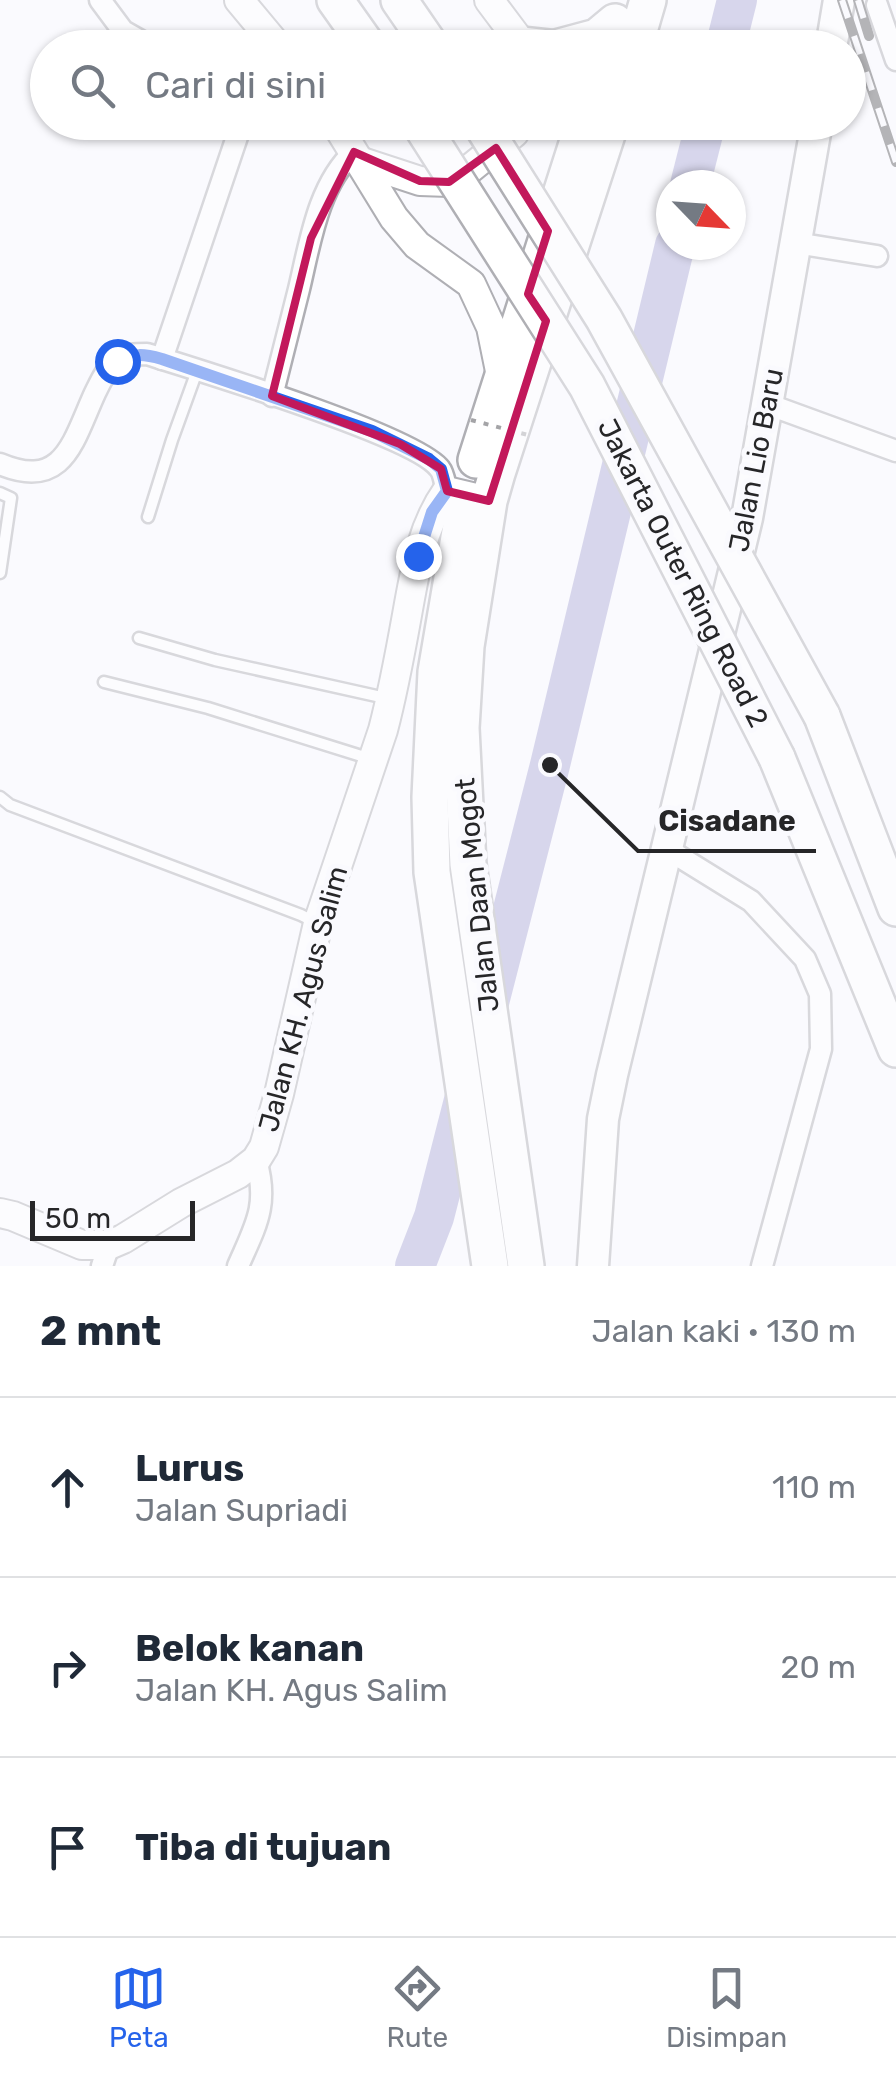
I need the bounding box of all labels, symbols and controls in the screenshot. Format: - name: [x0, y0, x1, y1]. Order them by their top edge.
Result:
- search box: [30, 30, 866, 140]
- icon: search: [65, 58, 120, 113]
- text: Cari di sini: [145, 62, 326, 108]
- north arrow: [656, 170, 746, 260]
- route start: [95, 339, 141, 385]
- street label: Jalan Lio Baru: [722, 365, 790, 555]
- street label: Jakarta Outer Ring Road 2: [591, 413, 775, 733]
- route end: [396, 534, 442, 580]
- street label: Jalan Daan Mogot: [448, 776, 506, 1014]
- callout: Cisadane: [638, 791, 816, 851]
- text: Cisadane: [658, 803, 796, 839]
- street label: Jalan KH. Agus Salim: [252, 863, 354, 1135]
- scale bar: [30, 1196, 195, 1240]
- text: 50 m: [45, 1202, 111, 1235]
- text: 2 mnt: [40, 1306, 161, 1356]
- text: Jalan kaki · 130 m: [592, 1312, 856, 1350]
- text: Lurus: [135, 1445, 244, 1491]
- icon: ahead: [40, 1460, 95, 1515]
- text: 110 m: [772, 1468, 856, 1506]
- text: Jalan Supriadi: [135, 1491, 348, 1529]
- text: Belok kanan: [135, 1625, 364, 1671]
- icon: right: [40, 1640, 95, 1695]
- text: 20 m: [781, 1648, 856, 1686]
- text: Jalan KH. Agus Salim: [135, 1671, 448, 1709]
- icon: arrive: [40, 1820, 95, 1875]
- text: Tiba di tujuan: [135, 1824, 391, 1870]
- tab: Peta: [109, 1961, 169, 2054]
- tab: Rute: [386, 1961, 448, 2054]
- tab: Disimpan: [666, 1961, 787, 2054]

